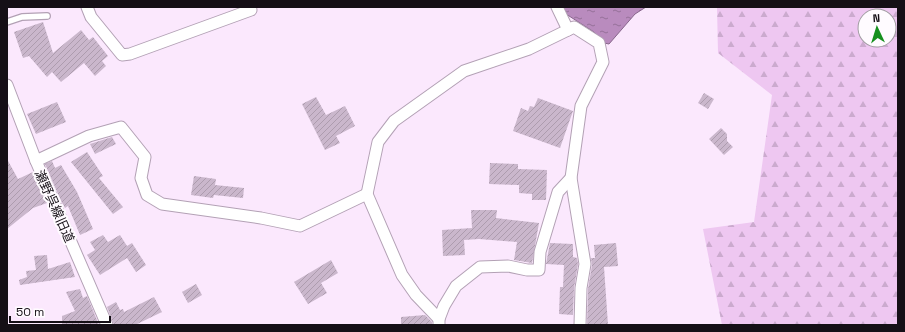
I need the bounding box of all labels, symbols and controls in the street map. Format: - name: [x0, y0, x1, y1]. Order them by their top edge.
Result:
- north arrow: [857, 8, 897, 48]
- text: N: [872, 11, 880, 25]
- street label: 瀬野呉線旧道: [31, 167, 78, 245]
- scale bar: [10, 298, 110, 324]
- text: 50 m: [16, 304, 44, 320]

